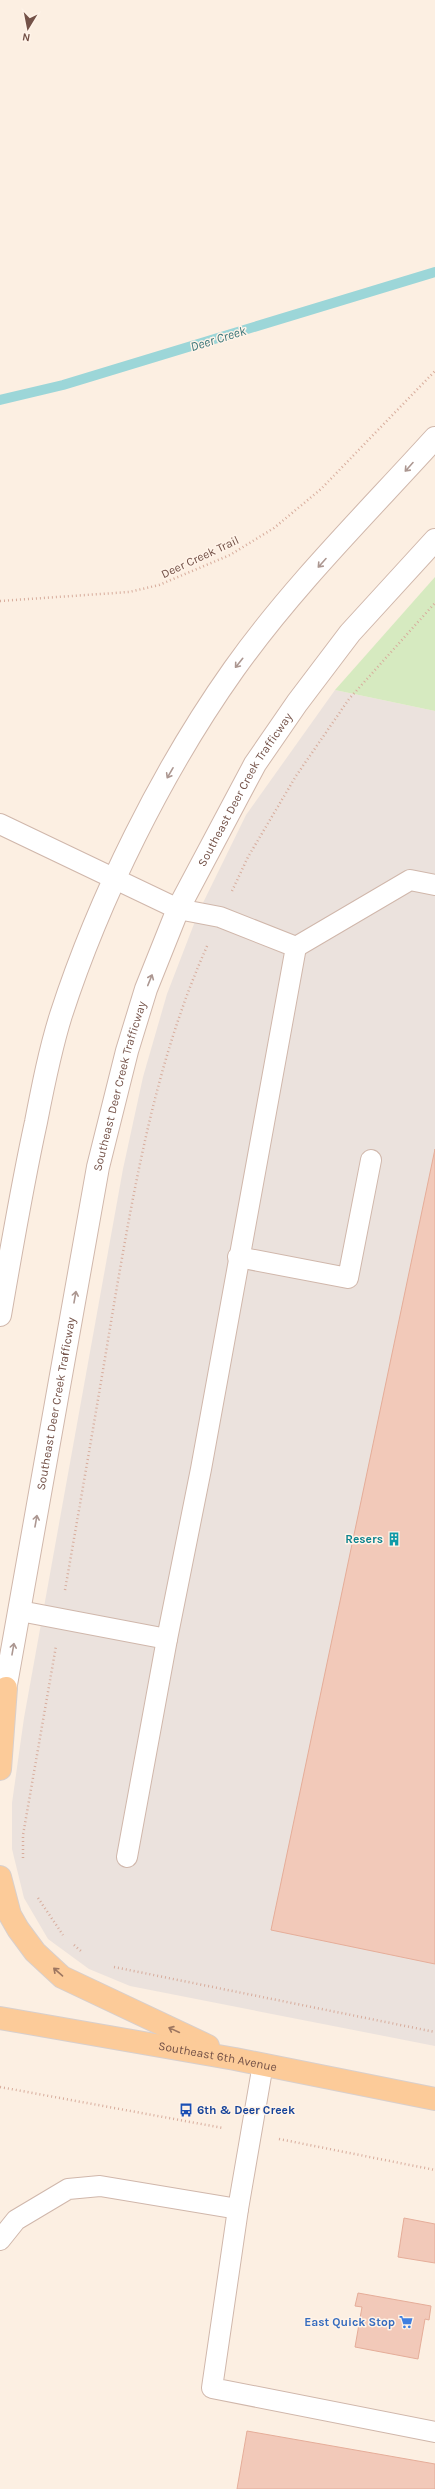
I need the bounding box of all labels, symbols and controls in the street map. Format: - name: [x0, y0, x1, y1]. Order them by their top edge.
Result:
- north arrow: [8, 8, 48, 48]
- text: N: [21, 30, 31, 44]
- water label: Deer Creek: [189, 323, 248, 354]
- one-way arrow: [405, 461, 414, 471]
- street label: Deer Creek Trail: [159, 533, 241, 581]
- one-way arrow: [317, 558, 326, 568]
- one-way arrow: [235, 658, 243, 669]
- street label: Southeast Deer Creek Trafficway: [195, 710, 295, 869]
- one-way arrow: [166, 767, 174, 779]
- one-way arrow: [147, 974, 154, 986]
- street label: Southeast Deer Creek Trafficway: [90, 999, 149, 1172]
- one-way arrow: [72, 1291, 80, 1304]
- street label: Southeast Deer Creek Trafficway: [34, 1316, 78, 1491]
- one-way arrow: [32, 1515, 40, 1528]
- building icon: Resers: [386, 1531, 402, 1547]
- place label: Resers: [345, 1532, 383, 1546]
- one-way arrow: [9, 1643, 17, 1656]
- one-way arrow: [53, 1968, 63, 1977]
- one-way arrow: [169, 2026, 181, 2033]
- street label: Southeast 6th Avenue: [157, 2039, 278, 2074]
- bus stop icon: 6th & Deer Creek: [178, 2102, 194, 2118]
- place label: 6th & Deer Creek: [197, 2103, 295, 2117]
- supermarket icon: East Quick Stop: [398, 2314, 414, 2330]
- place label: East Quick Stop: [304, 2315, 395, 2329]

